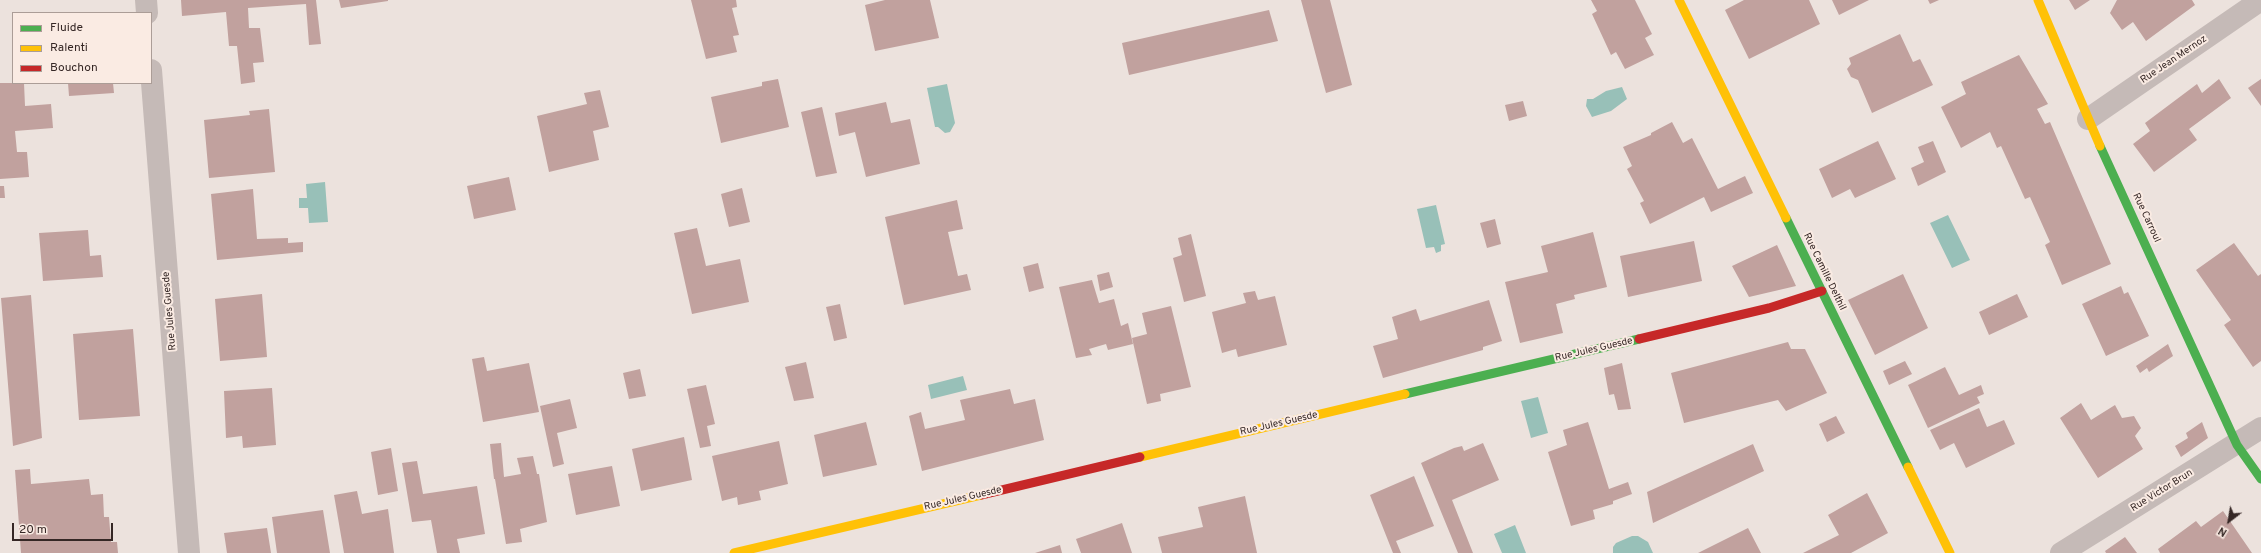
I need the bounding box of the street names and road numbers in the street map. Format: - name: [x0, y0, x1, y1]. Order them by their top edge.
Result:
- street label: Rue Jean Mernoz: [2138, 33, 2210, 87]
- street label: Rue Carroul: [2129, 191, 2163, 245]
- street label: Rue Camille Delthil: [1800, 231, 1848, 313]
- street label: Rue Jules Guesde: [161, 271, 179, 351]
- street label: Rue Jules Guesde: [1554, 335, 1634, 365]
- street label: Rue Jules Guesde: [1239, 409, 1319, 439]
- street label: Rue Victor Brun: [2129, 467, 2195, 515]
- street label: Rue Jules Guesde: [923, 484, 1003, 514]

